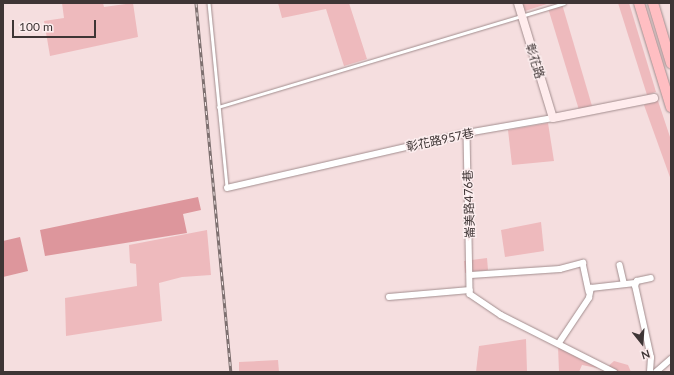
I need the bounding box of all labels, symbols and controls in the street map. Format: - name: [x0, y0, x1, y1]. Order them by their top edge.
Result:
- scale bar: [14, 12, 98, 38]
- text: 100 m: [19, 19, 53, 34]
- street label: 彰花路: [523, 42, 547, 80]
- street label: 彰花路957巷: [405, 126, 475, 154]
- street label: 崙美路476巷: [461, 169, 477, 239]
- north arrow: [622, 323, 662, 363]
- text: N: [640, 347, 652, 362]

